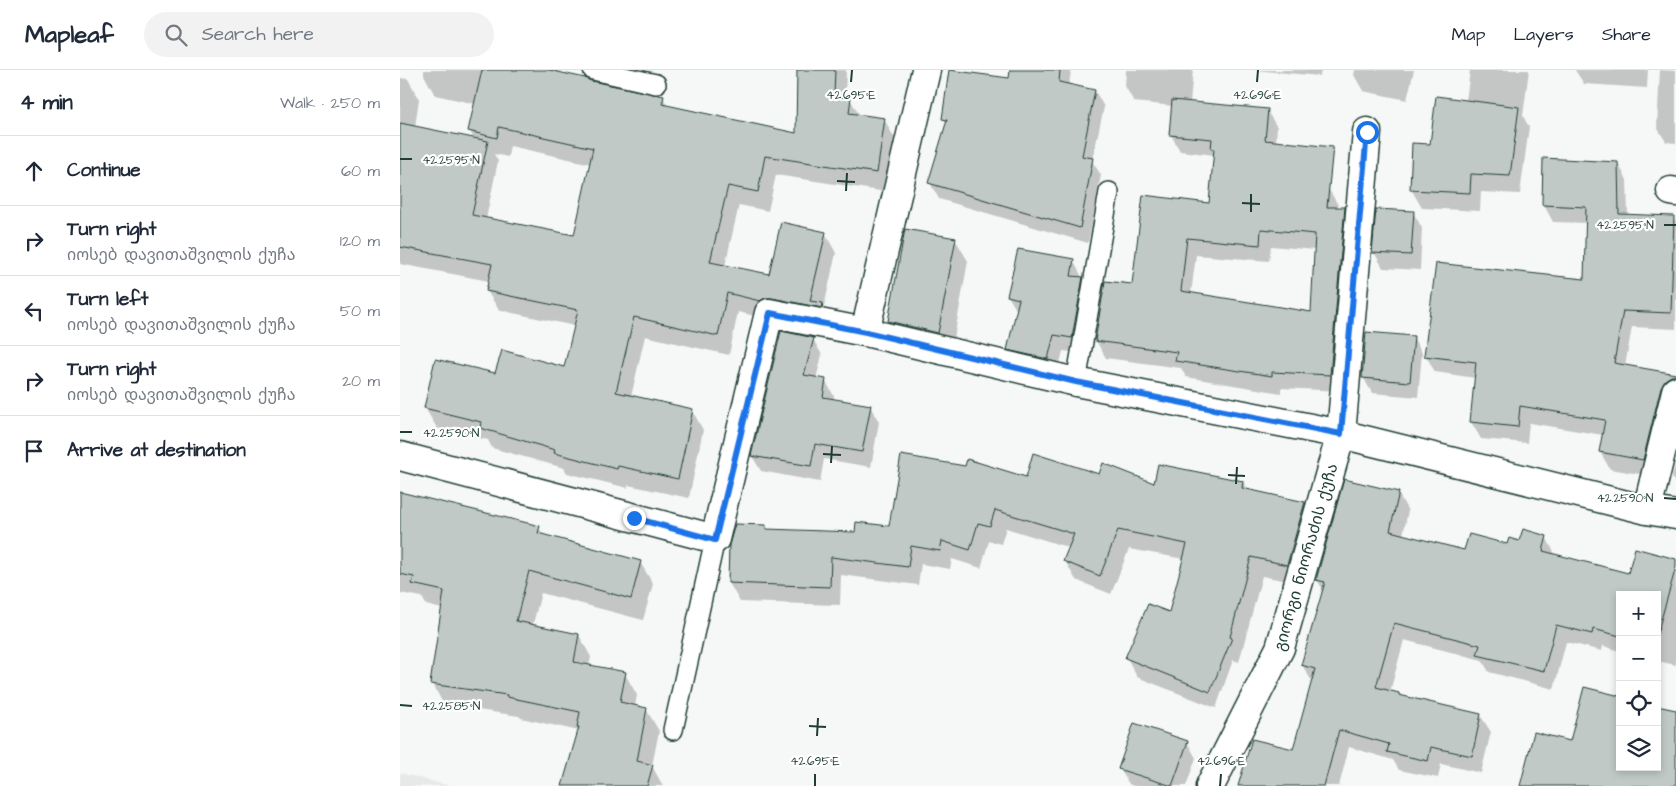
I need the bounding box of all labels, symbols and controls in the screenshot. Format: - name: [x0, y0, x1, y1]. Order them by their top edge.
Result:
- search box: [144, 12, 494, 57]
- text: Mapleaf: [25, 18, 114, 52]
- icon: search: [162, 21, 190, 49]
- text: Search here: [202, 21, 314, 48]
- text: Map: [1451, 22, 1485, 47]
- text: Layers: [1513, 22, 1574, 47]
- text: Share: [1602, 22, 1651, 47]
- text: 42.695°E: [826, 87, 876, 104]
- text: 42.696°E: [1233, 87, 1281, 104]
- text: 4 min: [20, 88, 73, 117]
- text: Walk · 250 m: [280, 92, 380, 114]
- route start: [1356, 121, 1379, 144]
- text: 42.2595°N: [422, 152, 480, 169]
- icon: ahead: [20, 157, 48, 185]
- text: Continue: [67, 157, 141, 184]
- text: 60 m: [341, 160, 380, 182]
- text: Turn right: [67, 216, 156, 243]
- text: 42.2595°N: [1596, 217, 1654, 234]
- icon: right: [20, 227, 48, 255]
- text: 120 m: [340, 230, 380, 252]
- text: იოსებ დავითაშვილის ქუჩა: [67, 244, 295, 266]
- text: Turn left: [67, 286, 148, 313]
- icon: left: [20, 297, 48, 325]
- text: 50 m: [340, 300, 380, 322]
- text: იოსებ დავითაშვილის ქუჩა: [67, 314, 295, 336]
- text: Turn right: [67, 356, 156, 383]
- icon: right: [20, 367, 48, 395]
- text: 20 m: [342, 370, 380, 392]
- text: იოსებ დავითაშვილის ქუჩა: [67, 384, 295, 406]
- text: 42.2590°N: [423, 425, 480, 442]
- icon: arrive: [20, 437, 48, 465]
- text: Arrive at destination: [67, 437, 246, 464]
- street label: გიორგი ნიორაძის ქუჩა: [1269, 461, 1343, 654]
- text: 42.2590°N: [1597, 490, 1654, 507]
- route end: [623, 507, 646, 530]
- map controls: [1616, 591, 1661, 771]
- button: +: [1616, 591, 1661, 636]
- button: −: [1616, 636, 1661, 681]
- button: locate: [1616, 681, 1661, 726]
- text: 42.2585°N: [422, 698, 481, 715]
- button: layers: [1616, 726, 1661, 771]
- text: 42.695°E: [790, 753, 840, 770]
- text: 42.696°E: [1197, 753, 1245, 770]

